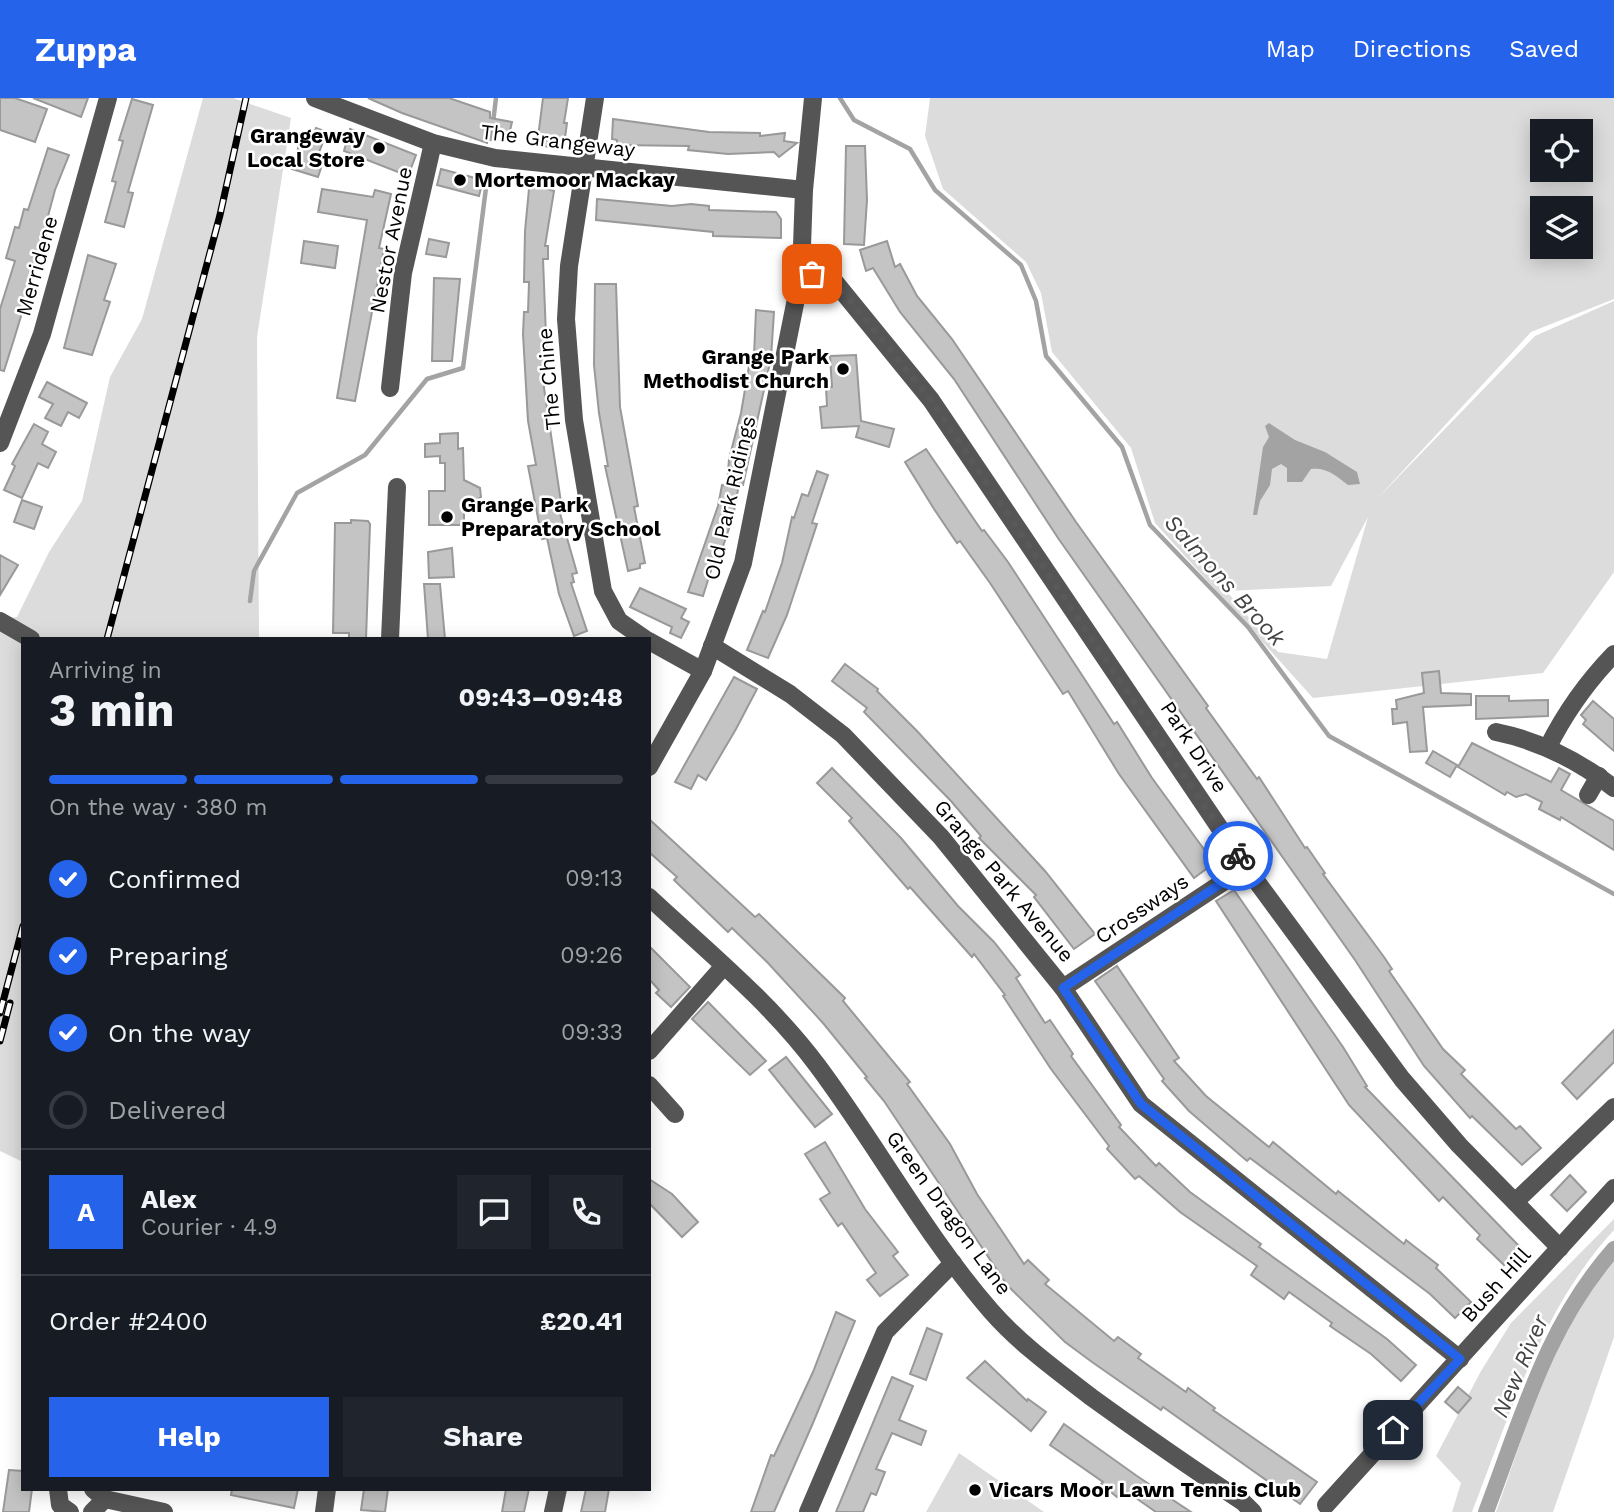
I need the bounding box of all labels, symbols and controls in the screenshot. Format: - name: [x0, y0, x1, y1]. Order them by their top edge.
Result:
- text: Zuppa: [35, 30, 136, 69]
- text: Map: [1266, 35, 1315, 63]
- text: Directions: [1353, 35, 1471, 63]
- text: Saved: [1509, 35, 1579, 63]
- street label: The Grangeway: [479, 119, 637, 162]
- map controls: [1530, 119, 1593, 259]
- button: locate: [1530, 119, 1593, 182]
- place label: Grangeway Local Store: [247, 123, 365, 172]
- marker: Grangeway Local Store: [371, 140, 387, 156]
- street label: Nestor Avenue: [364, 165, 417, 315]
- place label: Mortemoor Mackay: [474, 167, 675, 192]
- marker: Mortemoor Mackay: [452, 172, 468, 188]
- button: layers: [1530, 196, 1593, 259]
- street label: Merridene: [10, 213, 63, 319]
- pin: [782, 244, 842, 304]
- icon: bag: [793, 255, 831, 293]
- street label: The Chine: [532, 327, 565, 431]
- place label: Grange Park Methodist Church: [643, 344, 830, 393]
- marker: Grange Park Methodist Church: [835, 361, 851, 377]
- street label: Old Park Ridings: [698, 413, 761, 582]
- place label: Grange Park Preparatory School: [461, 492, 661, 541]
- marker: Grange Park Preparatory School: [439, 509, 455, 525]
- water label: Salmons Brook: [1159, 509, 1292, 653]
- text: Arriving in: [49, 657, 162, 684]
- text: 09:43–09:48: [458, 682, 623, 712]
- text: 3 min: [49, 683, 175, 737]
- street label: Park Drive: [1156, 696, 1233, 797]
- text: On the way · 380 m: [49, 794, 267, 821]
- street label: Grange Park Avenue: [929, 794, 1080, 967]
- courier: [1203, 821, 1273, 891]
- icon: bike: [1219, 837, 1257, 875]
- icon: check: [49, 860, 87, 898]
- text: Confirmed: [108, 864, 241, 894]
- text: 09:13: [565, 865, 623, 892]
- street label: Crossways: [1090, 868, 1193, 949]
- icon: check: [49, 937, 87, 975]
- text: Preparing: [108, 941, 228, 971]
- text: 09:26: [560, 942, 623, 969]
- icon: check: [49, 1014, 87, 1052]
- text: On the way: [108, 1018, 251, 1048]
- text: 09:33: [561, 1019, 623, 1046]
- text: Delivered: [108, 1095, 227, 1125]
- street label: Green Dragon Lane: [882, 1126, 1017, 1300]
- button: chat: [457, 1175, 531, 1249]
- button: phone: [549, 1175, 623, 1249]
- text: Alex: [141, 1184, 197, 1214]
- text: A: [77, 1197, 95, 1227]
- text: Courier · 4.9: [141, 1214, 277, 1241]
- street label: Bush Hill: [1456, 1242, 1536, 1327]
- text: Order #2400: [49, 1306, 208, 1336]
- text: £20.41: [540, 1306, 623, 1336]
- water label: New River: [1487, 1310, 1555, 1422]
- button: Help: [49, 1397, 329, 1477]
- button: Share: [343, 1397, 623, 1477]
- pin: [1363, 1400, 1423, 1460]
- icon: home: [1374, 1411, 1412, 1449]
- place label: Vicars Moor Lawn Tennis Club: [989, 1477, 1301, 1502]
- marker: Vicars Moor Lawn Tennis Club: [967, 1482, 983, 1498]

